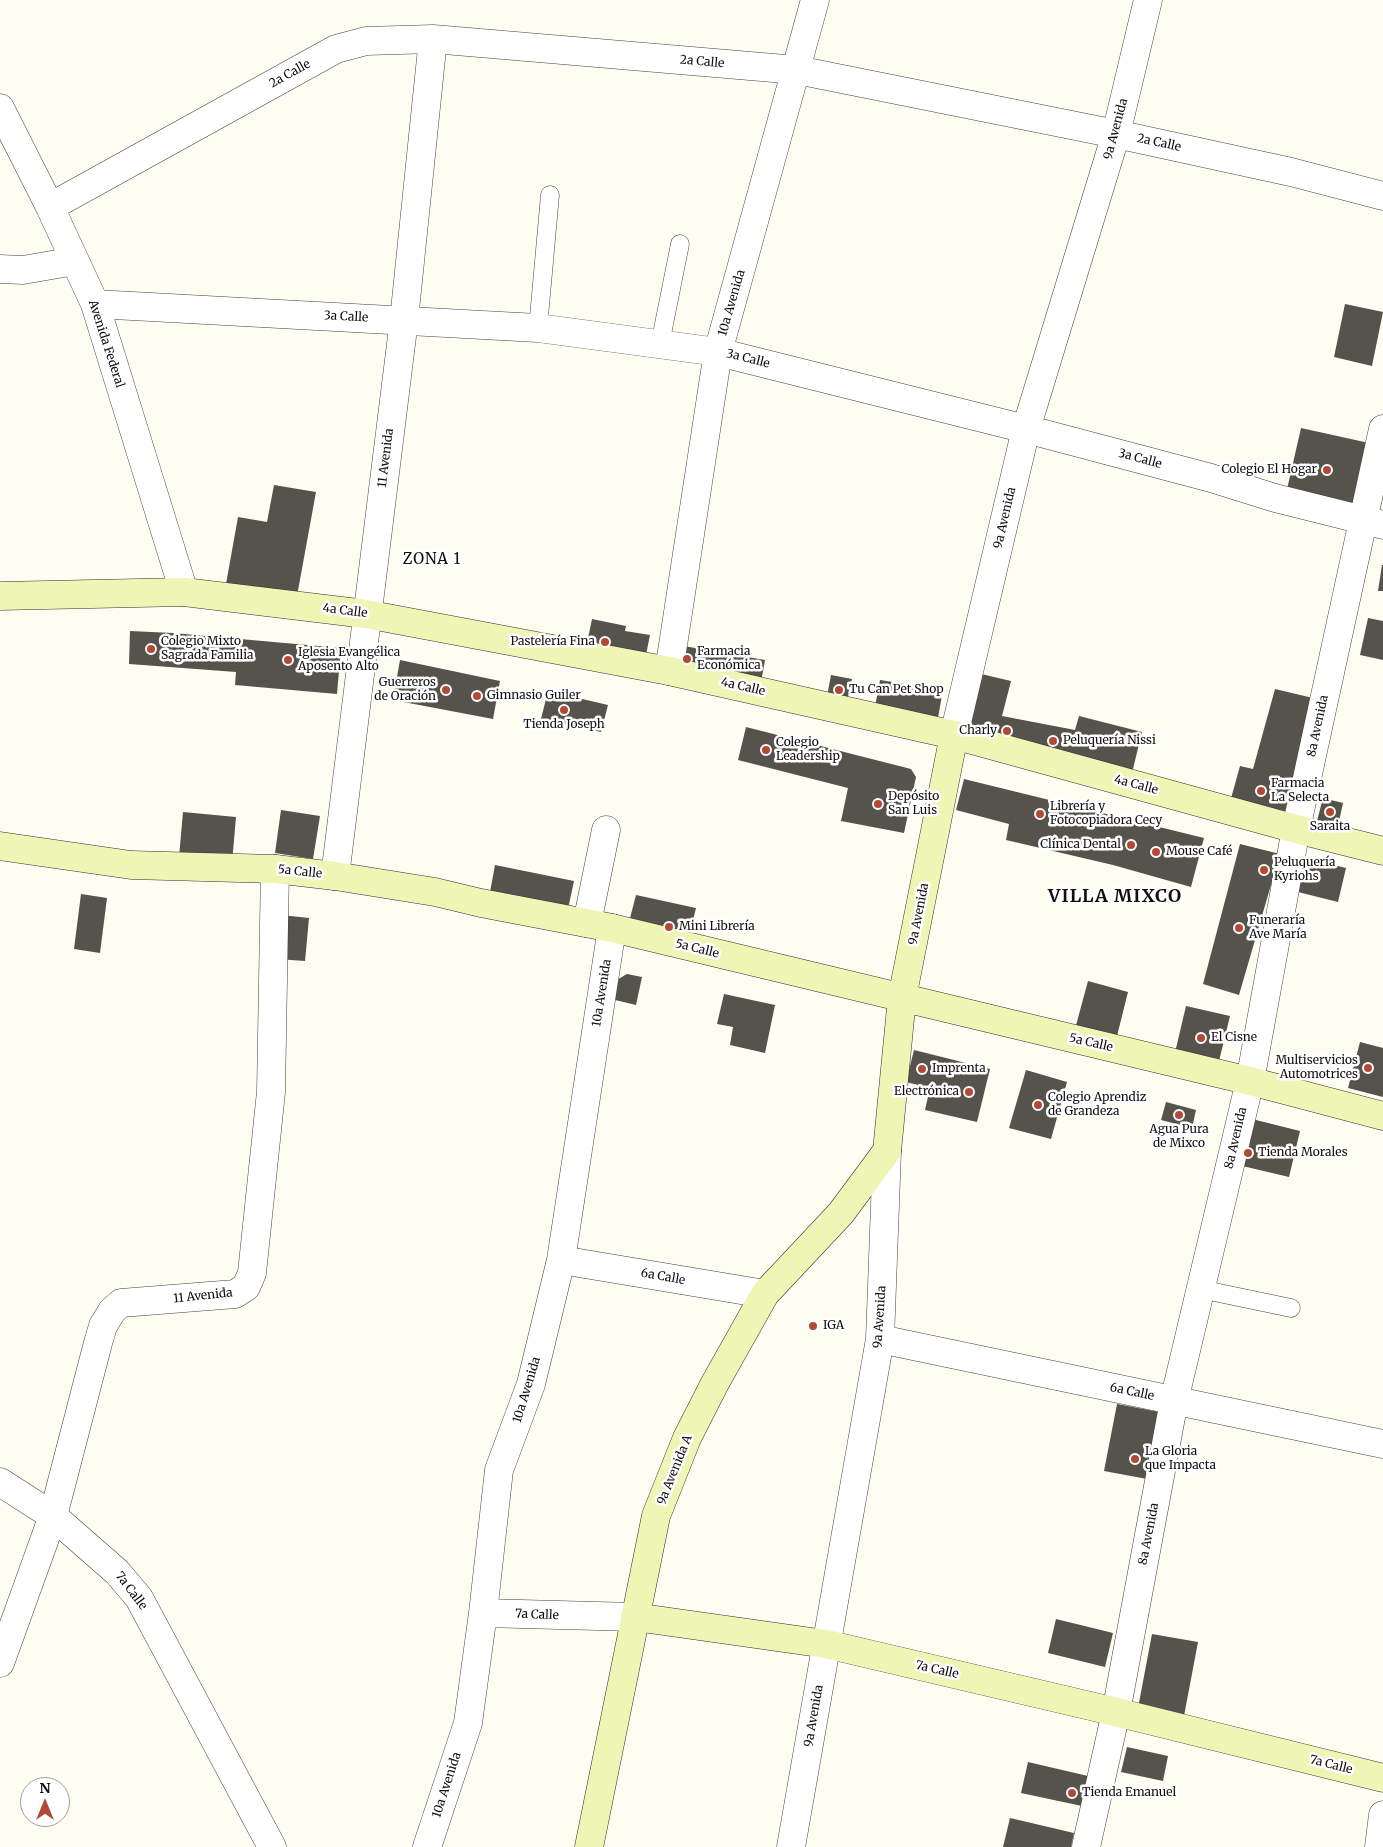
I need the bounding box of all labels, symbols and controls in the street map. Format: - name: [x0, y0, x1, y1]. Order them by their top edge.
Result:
- street label: 2a Calle: [679, 53, 725, 71]
- street label: 2a Calle: [267, 57, 313, 91]
- street label: 9a Avenida: [1101, 97, 1131, 161]
- street label: 2a Calle: [1136, 131, 1182, 155]
- street label: 10a Avenida: [716, 268, 748, 338]
- street label: Avenida Federal: [85, 298, 127, 390]
- street label: 3a Calle: [324, 309, 368, 325]
- street label: 3a Calle: [725, 347, 771, 371]
- street label: 11 Avenida: [375, 428, 397, 488]
- street label: 3a Calle: [1117, 446, 1163, 472]
- place label: Colegio El Hogar: [1221, 463, 1317, 477]
- marker: Colegio El Hogar: [1321, 464, 1333, 476]
- street label: 9a Avenida: [991, 486, 1019, 550]
- district label: ZONA 1: [402, 551, 462, 569]
- street label: 4a Calle: [322, 601, 368, 621]
- place label: Colegio Mixto Sagrada Familia: [161, 635, 254, 663]
- place label: Pastelería Fina: [510, 635, 595, 649]
- marker: Pastelería Fina: [599, 636, 611, 648]
- marker: Colegio Mixto Sagrada Familia: [145, 643, 157, 655]
- place label: Farmacia Económica: [697, 645, 761, 673]
- place label: Iglesia Evangélica Aposento Alto: [298, 646, 400, 674]
- marker: Farmacia Económica: [681, 653, 693, 665]
- marker: Iglesia Evangélica Aposento Alto: [282, 654, 294, 666]
- street label: 4a Calle: [719, 675, 767, 699]
- place label: Guerreros de Oración: [374, 676, 436, 704]
- place label: Tu Can Pet Shop: [849, 683, 944, 697]
- marker: Guerreros de Oración: [440, 684, 452, 696]
- marker: Tu Can Pet Shop: [833, 684, 845, 696]
- place label: Gimnasio Guiler: [487, 689, 581, 703]
- marker: Gimnasio Guiler: [471, 690, 483, 702]
- street label: 8a Avenida: [1304, 694, 1332, 758]
- marker: Tienda Joseph: [558, 704, 570, 716]
- place label: Tienda Joseph: [523, 718, 605, 732]
- place label: Charly: [959, 724, 997, 738]
- marker: Charly: [1001, 725, 1013, 737]
- place label: Peluquería Nissi: [1063, 734, 1156, 748]
- marker: Peluquería Nissi: [1047, 735, 1059, 747]
- place label: Colegio Leadership: [776, 736, 840, 764]
- marker: Colegio Leadership: [760, 744, 772, 756]
- street label: 4a Calle: [1112, 772, 1160, 798]
- place label: Farmacia La Selecta: [1271, 777, 1329, 805]
- marker: Farmacia La Selecta: [1255, 785, 1267, 797]
- place label: Depósito San Luis: [888, 790, 939, 818]
- marker: Depósito San Luis: [872, 798, 884, 810]
- place label: Librería y Fotocopiadora Cecy: [1050, 800, 1162, 828]
- marker: Saraita: [1324, 806, 1336, 818]
- marker: Librería y Fotocopiadora Cecy: [1034, 808, 1046, 820]
- place label: Saraita: [1310, 820, 1350, 834]
- place label: Clínica Dental: [1040, 838, 1121, 852]
- marker: Clínica Dental: [1125, 839, 1137, 851]
- place label: Mouse Café: [1166, 845, 1232, 859]
- marker: Mouse Café: [1150, 846, 1162, 858]
- place label: Peluquería Kyriohs: [1274, 856, 1335, 884]
- street label: 5a Calle: [277, 863, 323, 881]
- marker: Peluquería Kyriohs: [1258, 864, 1270, 876]
- street label: 9a Avenida: [906, 882, 932, 946]
- district label: VILLA MIXCO: [1047, 886, 1183, 908]
- place label: Funeraría Ave María: [1249, 914, 1307, 942]
- place label: Mini Librería: [679, 920, 755, 934]
- marker: Mini Librería: [663, 921, 675, 933]
- marker: Funeraría Ave María: [1233, 922, 1245, 934]
- street label: 5a Calle: [674, 937, 720, 961]
- street label: 10a Avenida: [590, 958, 614, 1028]
- street label: 5a Calle: [1068, 1031, 1114, 1055]
- place label: El Cisne: [1211, 1031, 1257, 1045]
- marker: El Cisne: [1195, 1032, 1207, 1044]
- place label: Multiservicios Automotrices: [1275, 1054, 1358, 1082]
- place label: Imprenta: [932, 1062, 986, 1076]
- marker: Multiservicios Automotrices: [1362, 1062, 1374, 1074]
- marker: Imprenta: [916, 1063, 928, 1075]
- place label: Electrónica: [894, 1085, 959, 1099]
- marker: Electrónica: [963, 1086, 975, 1098]
- place label: Colegio Aprendiz de Grandeza: [1048, 1091, 1146, 1119]
- marker: Colegio Aprendiz de Grandeza: [1032, 1099, 1044, 1111]
- street label: 8a Avenida: [1222, 1106, 1250, 1170]
- marker: Agua Pura de Mixco: [1173, 1109, 1185, 1121]
- place label: Agua Pura de Mixco: [1149, 1123, 1209, 1151]
- place label: Tienda Morales: [1258, 1146, 1348, 1160]
- marker: Tienda Morales: [1242, 1147, 1254, 1159]
- street label: 6a Calle: [640, 1266, 686, 1288]
- street label: 9a Avenida: [871, 1285, 889, 1349]
- street label: 11 Avenida: [173, 1286, 233, 1306]
- place label: IGA: [823, 1319, 844, 1333]
- marker: IGA: [807, 1320, 819, 1332]
- street label: 10a Avenida: [510, 1355, 544, 1425]
- street label: 6a Calle: [1109, 1380, 1155, 1404]
- street label: 9a Avenida A: [654, 1433, 696, 1507]
- place label: La Gloria que Impacta: [1145, 1445, 1216, 1473]
- marker: La Gloria que Impacta: [1129, 1453, 1141, 1465]
- street label: 8a Avenida: [1136, 1502, 1162, 1566]
- street label: 7a Calle: [112, 1569, 150, 1613]
- street label: 7a Calle: [515, 1607, 559, 1623]
- street label: 7a Calle: [914, 1658, 960, 1682]
- street label: 9a Avenida: [801, 1684, 827, 1748]
- street label: 10a Avenida: [430, 1750, 464, 1820]
- street label: 7a Calle: [1308, 1753, 1354, 1777]
- north arrow: [20, 1777, 70, 1827]
- text: N: [39, 1779, 51, 1797]
- place label: Tienda Emanuel: [1082, 1786, 1176, 1800]
- marker: Tienda Emanuel: [1066, 1787, 1078, 1799]

